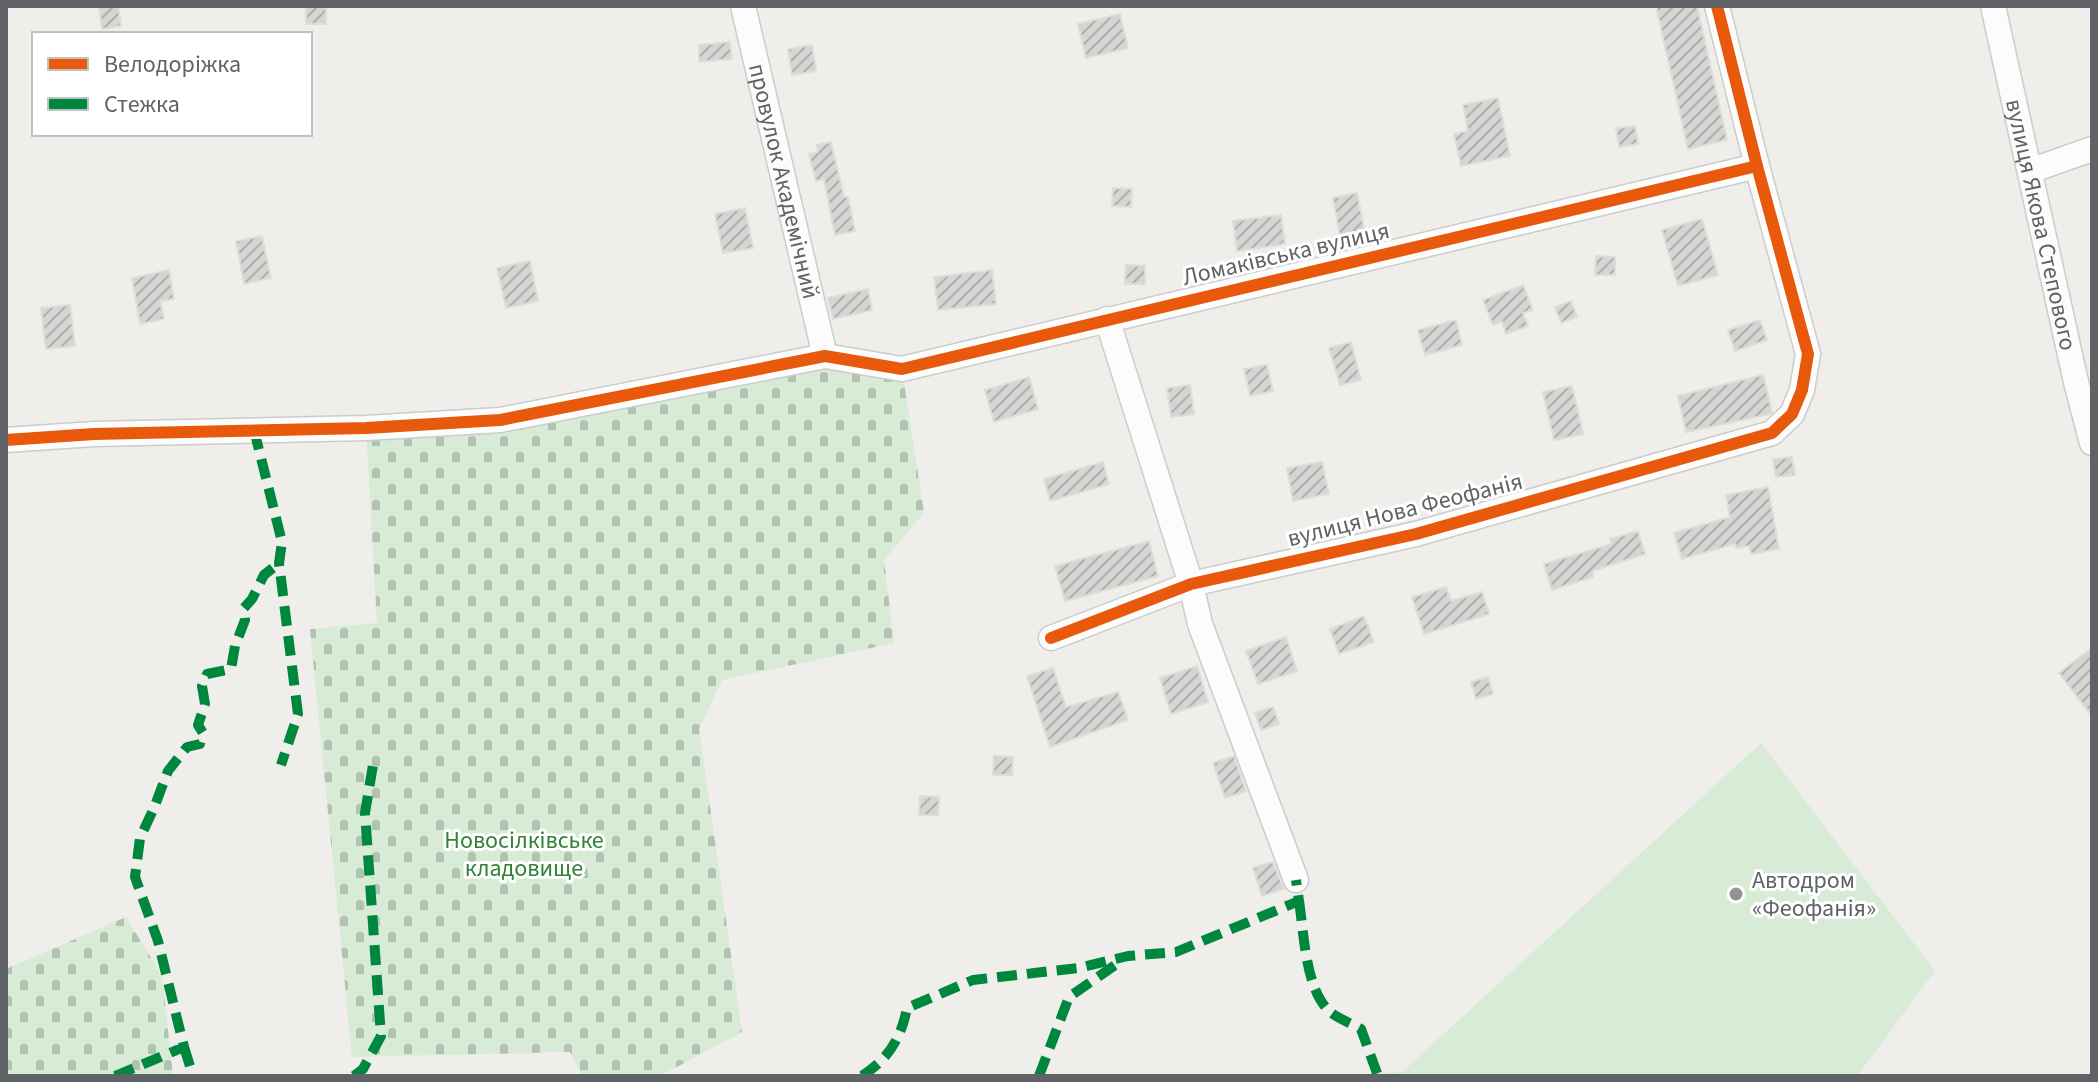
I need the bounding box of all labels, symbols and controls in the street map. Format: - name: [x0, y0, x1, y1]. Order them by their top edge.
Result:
- legend: [32, 32, 312, 136]
- text: Велодоріжка: [104, 47, 241, 82]
- street label: провулок Академічний: [740, 60, 829, 302]
- text: Стежка: [104, 87, 180, 122]
- street label: вулиця Якова Степового: [1997, 96, 2086, 354]
- street label: Ломаківська вулиця: [1179, 213, 1393, 295]
- street label: вулиця Нова Феофанія: [1284, 464, 1526, 556]
- park label: Новосілківське кладовище: [444, 823, 604, 886]
- place label: Автодром «Феофанія»: [1752, 863, 1876, 926]
- marker: Автодром «Феофанія»: [1727, 885, 1745, 903]

